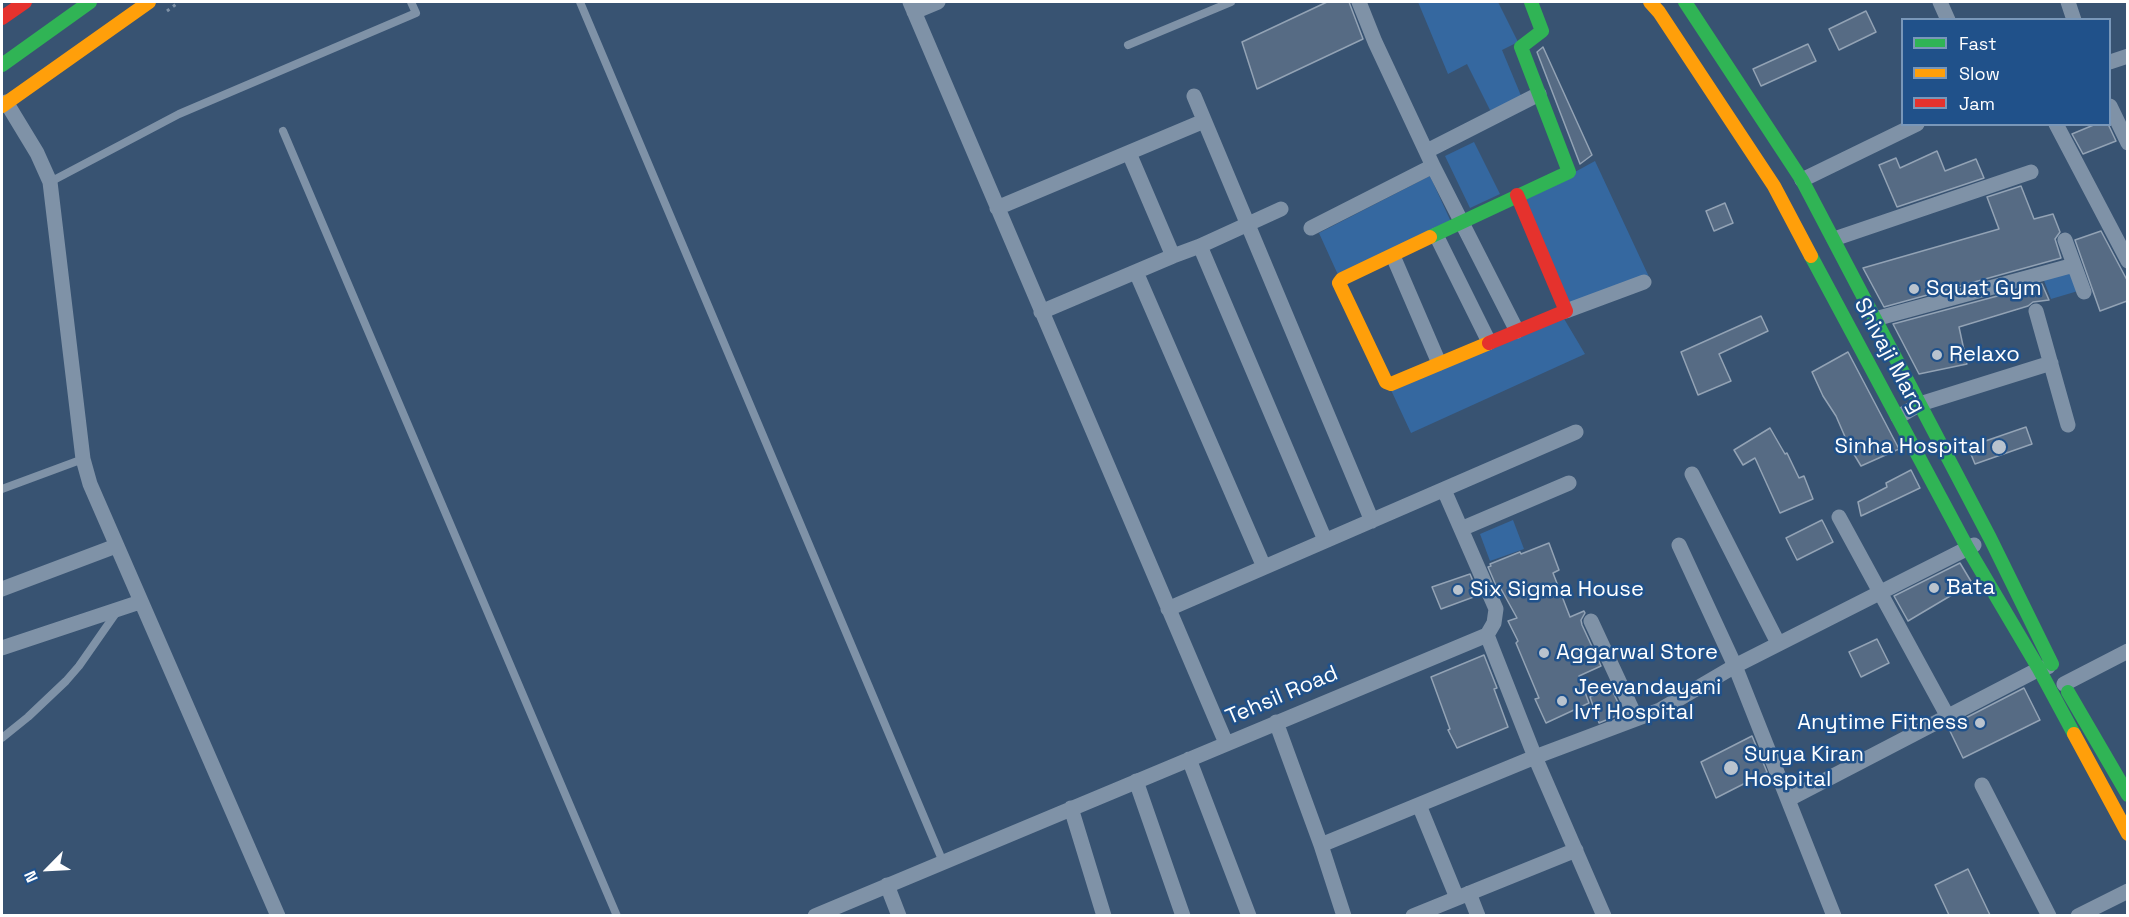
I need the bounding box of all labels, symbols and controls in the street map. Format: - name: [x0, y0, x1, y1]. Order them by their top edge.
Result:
- legend: [1901, 18, 2111, 126]
- text: Fast: [1959, 32, 1996, 55]
- text: Slow: [1959, 62, 2000, 85]
- text: Jam: [1959, 92, 1995, 115]
- place label: Squat Gym: [1926, 276, 2042, 302]
- marker: Squat Gym: [1907, 282, 1921, 296]
- street label: Shivaji Marg: [1848, 294, 1930, 418]
- place label: Relaxo: [1949, 342, 2020, 368]
- marker: Relaxo: [1930, 348, 1944, 362]
- place label: Sinha Hospital: [1835, 434, 1986, 460]
- marker: Sinha Hospital: [1990, 438, 2008, 456]
- place label: Bata: [1946, 575, 1995, 601]
- place label: Six Sigma House: [1470, 577, 1644, 603]
- marker: Bata: [1927, 581, 1941, 595]
- marker: Six Sigma House: [1451, 583, 1465, 597]
- place label: Aggarwal Store: [1556, 640, 1718, 666]
- marker: Aggarwal Store: [1537, 646, 1551, 660]
- street label: Tehsil Road: [1222, 661, 1342, 731]
- place label: Jeevandayani Ivf Hospital: [1574, 675, 1721, 726]
- marker: Jeevandayani Ivf Hospital: [1555, 694, 1569, 708]
- place label: Anytime Fitness: [1797, 710, 1968, 736]
- marker: Anytime Fitness: [1973, 716, 1987, 730]
- place label: Surya Kiran Hospital: [1744, 742, 1864, 794]
- marker: Surya Kiran Hospital: [1722, 759, 1740, 777]
- north arrow: [18, 839, 78, 899]
- text: N: [19, 867, 43, 886]

